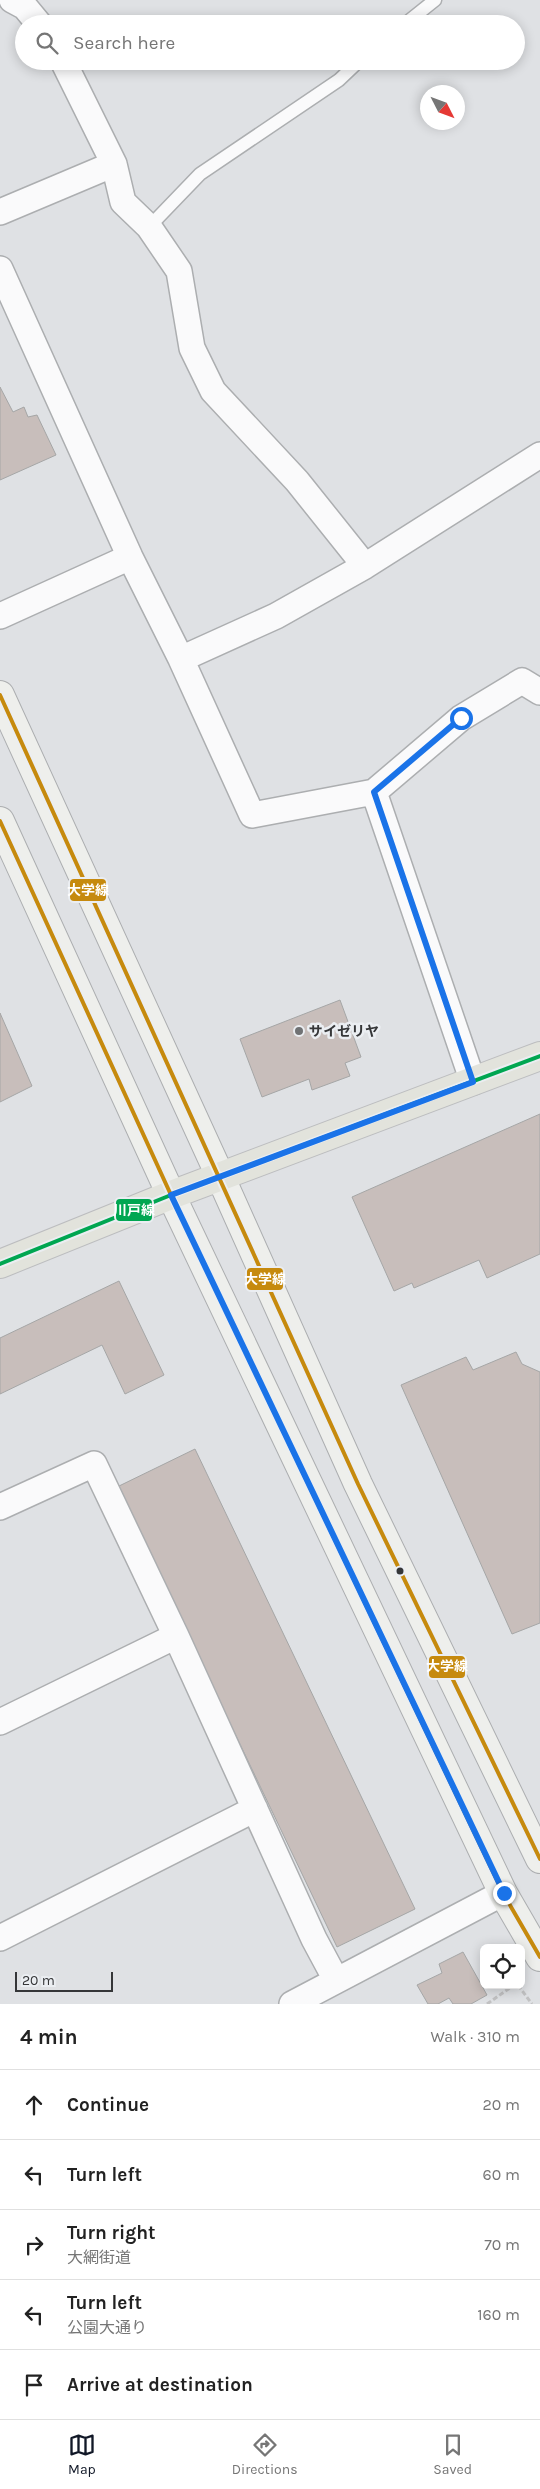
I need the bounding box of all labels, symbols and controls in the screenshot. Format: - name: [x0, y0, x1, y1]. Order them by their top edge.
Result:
- search box: [15, 15, 525, 70]
- icon: search: [33, 29, 61, 57]
- text: Search here: [73, 32, 175, 54]
- north arrow: [420, 85, 465, 130]
- route start: [450, 707, 473, 730]
- line badge: 大学線: [69, 878, 107, 902]
- text: 大学線: [67, 882, 109, 899]
- place label: サイゼリヤ: [309, 1023, 379, 1040]
- marker: サイゼリヤ: [293, 1025, 305, 1037]
- line badge: 川戸線: [115, 1198, 153, 1222]
- text: 川戸線: [113, 1202, 155, 1219]
- line badge: 大学線: [246, 1267, 284, 1291]
- text: 大学線: [244, 1271, 286, 1288]
- unlabelled marker: [395, 1566, 405, 1576]
- line badge: 大学線: [428, 1655, 466, 1679]
- text: 大学線: [426, 1658, 468, 1675]
- route end: [493, 1882, 516, 1905]
- map controls: [480, 1944, 525, 1989]
- button: locate: [480, 1944, 525, 1989]
- scale bar: [15, 1969, 112, 1992]
- text: 20 m: [22, 1972, 55, 1989]
- text: 4 min: [20, 2025, 78, 2049]
- text: Walk · 310 m: [430, 2027, 520, 2046]
- icon: ahead: [20, 2091, 48, 2119]
- text: Continue: [67, 2094, 149, 2116]
- text: 20 m: [482, 2095, 520, 2114]
- icon: left: [20, 2161, 48, 2189]
- text: Turn left: [67, 2164, 142, 2186]
- text: 60 m: [483, 2165, 520, 2184]
- text: Turn right: [67, 2222, 156, 2244]
- icon: right: [20, 2231, 48, 2259]
- text: 70 m: [484, 2235, 520, 2254]
- text: 大網街道: [67, 2248, 131, 2267]
- text: Turn left: [67, 2292, 142, 2314]
- icon: left: [20, 2301, 48, 2329]
- text: 160 m: [477, 2305, 520, 2324]
- text: 公園大通り: [67, 2318, 147, 2337]
- icon: arrive: [20, 2371, 48, 2399]
- text: Arrive at destination: [67, 2374, 253, 2396]
- tab: Map: [68, 2431, 96, 2478]
- tab: Directions: [232, 2431, 298, 2478]
- tab: Saved: [433, 2431, 472, 2478]

